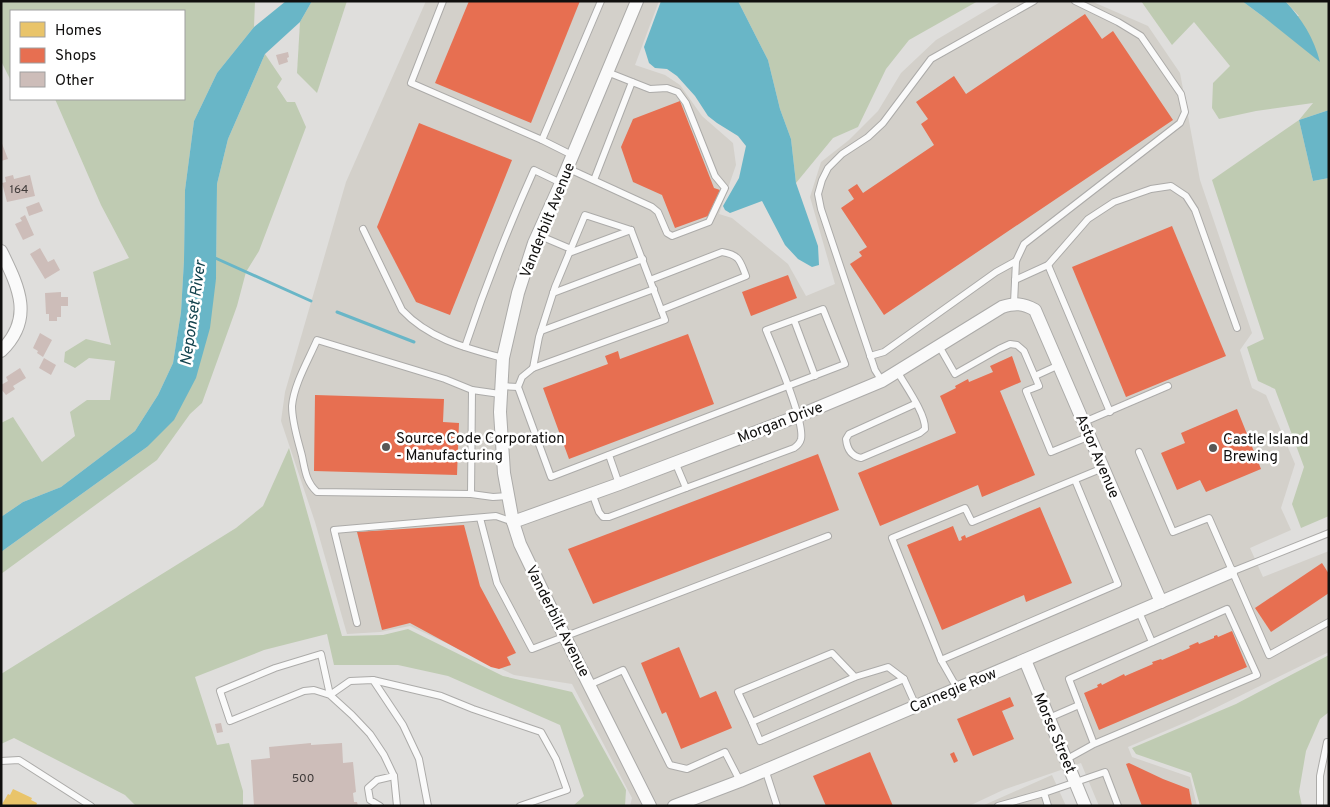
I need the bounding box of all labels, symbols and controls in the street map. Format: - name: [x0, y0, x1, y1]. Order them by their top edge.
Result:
- legend: [10, 10, 185, 100]
- text: Homes: [55, 22, 102, 41]
- text: Shops: [55, 47, 96, 66]
- text: Other: [55, 72, 94, 91]
- street label: Vanderbilt Avenue: [517, 160, 580, 281]
- house number: 164: [9, 182, 29, 198]
- water label: Neponset River: [177, 258, 212, 367]
- street label: Morgan Drive: [735, 398, 826, 448]
- street label: Astor Avenue: [1070, 412, 1123, 502]
- place label: Source Code Corporation - Manufacturing: [396, 430, 565, 466]
- place label: Castle Island Brewing: [1223, 431, 1308, 467]
- marker: Source Code Corporation - Manufacturing: [380, 441, 392, 453]
- marker: Castle Island Brewing: [1207, 442, 1219, 454]
- street label: Vanderbilt Avenue: [520, 563, 593, 681]
- street label: Carnegie Row: [907, 664, 1000, 718]
- street label: Morse Street: [1028, 690, 1079, 777]
- house number: 500: [292, 771, 314, 787]

